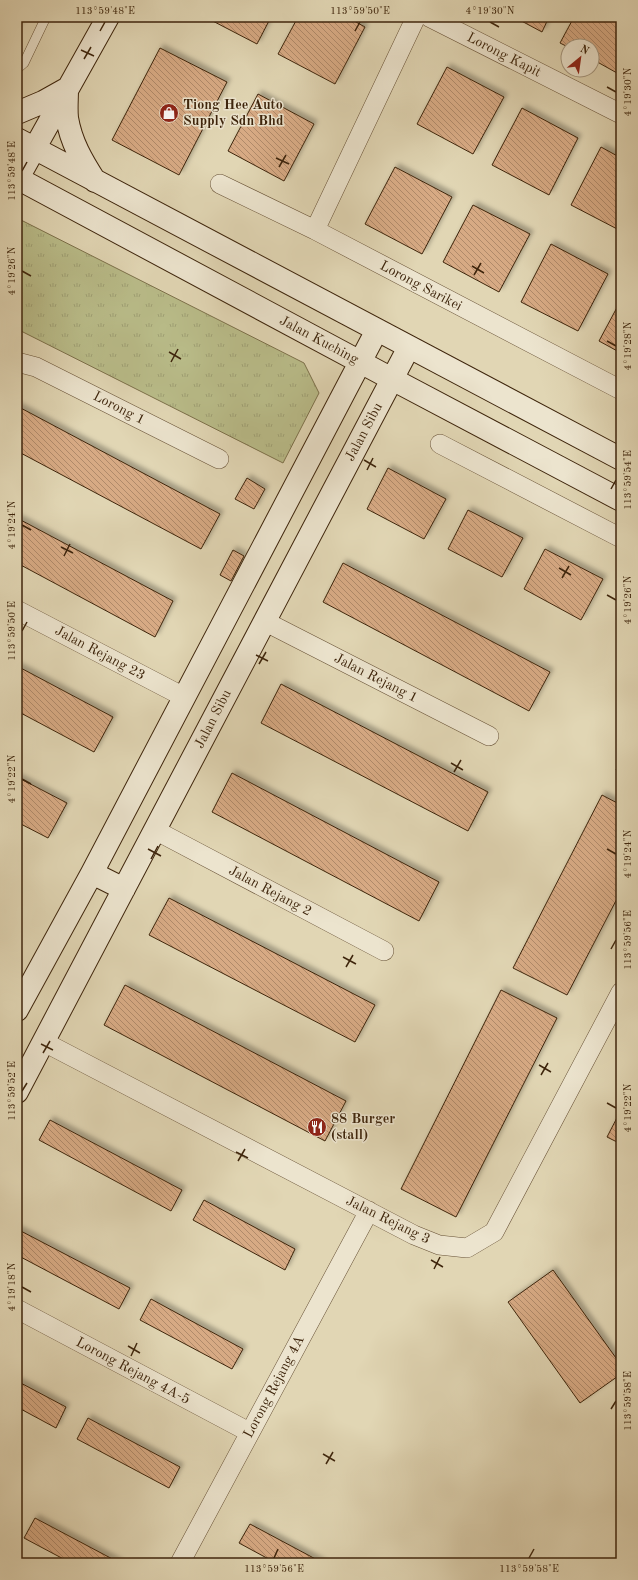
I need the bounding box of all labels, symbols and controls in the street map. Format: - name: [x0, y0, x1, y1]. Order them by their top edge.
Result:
- text: 113°59'48"E: [75, 6, 135, 16]
- text: 113°59'50"E: [330, 6, 390, 16]
- text: 4°19'30"N: [466, 6, 515, 16]
- street label: Lorong Kapit: [465, 30, 544, 80]
- north arrow: [560, 38, 600, 78]
- text: N: [578, 44, 591, 58]
- text: 4°19'30"N: [623, 67, 633, 116]
- place label: Tiong Hee Auto Supply Sdn Bhd: [183, 98, 284, 128]
- shop icon: Tiong Hee Auto Supply Sdn Bhd: [158, 102, 180, 124]
- text: 113°59'48"E: [7, 141, 17, 201]
- text: 4°19'26"N: [7, 246, 17, 295]
- street label: Lorong Sarikei: [378, 259, 465, 314]
- street label: Jalan Kuching: [277, 313, 361, 367]
- text: 4°19'28"N: [623, 321, 633, 370]
- street label: Lorong 1: [91, 389, 147, 427]
- street label: Jalan Sibu: [343, 400, 385, 463]
- text: 113°59'54"E: [623, 450, 633, 510]
- text: 4°19'24"N: [7, 500, 17, 549]
- text: 4°19'26"N: [623, 575, 633, 624]
- text: 113°59'50"E: [7, 601, 17, 661]
- street label: Jalan Rejang 23: [53, 623, 147, 683]
- street label: Jalan Rejang 1: [332, 651, 420, 705]
- street label: Jalan Sibu: [192, 687, 234, 751]
- text: 4°19'22"N: [7, 754, 17, 803]
- text: 4°19'24"N: [623, 829, 633, 878]
- street label: Jalan Rejang 2: [226, 863, 314, 919]
- text: 113°59'56"E: [623, 910, 633, 970]
- text: 113°59'52"E: [7, 1061, 17, 1121]
- text: 4°19'22"N: [623, 1083, 633, 1132]
- place label: 88 Burger (stall): [331, 1112, 395, 1142]
- restaurant icon: 88 Burger (stall): [306, 1116, 328, 1138]
- street label: Jalan Rejang 3: [344, 1194, 432, 1246]
- text: 4°19'18"N: [7, 1262, 17, 1311]
- street label: Lorong Rejang 4A: [241, 1333, 307, 1441]
- street label: Lorong Rejang 4A-5: [74, 1335, 192, 1407]
- text: 113°59'58"E: [623, 1371, 633, 1431]
- text: 113°59'56"E: [244, 1564, 304, 1574]
- text: 113°59'58"E: [499, 1564, 559, 1574]

